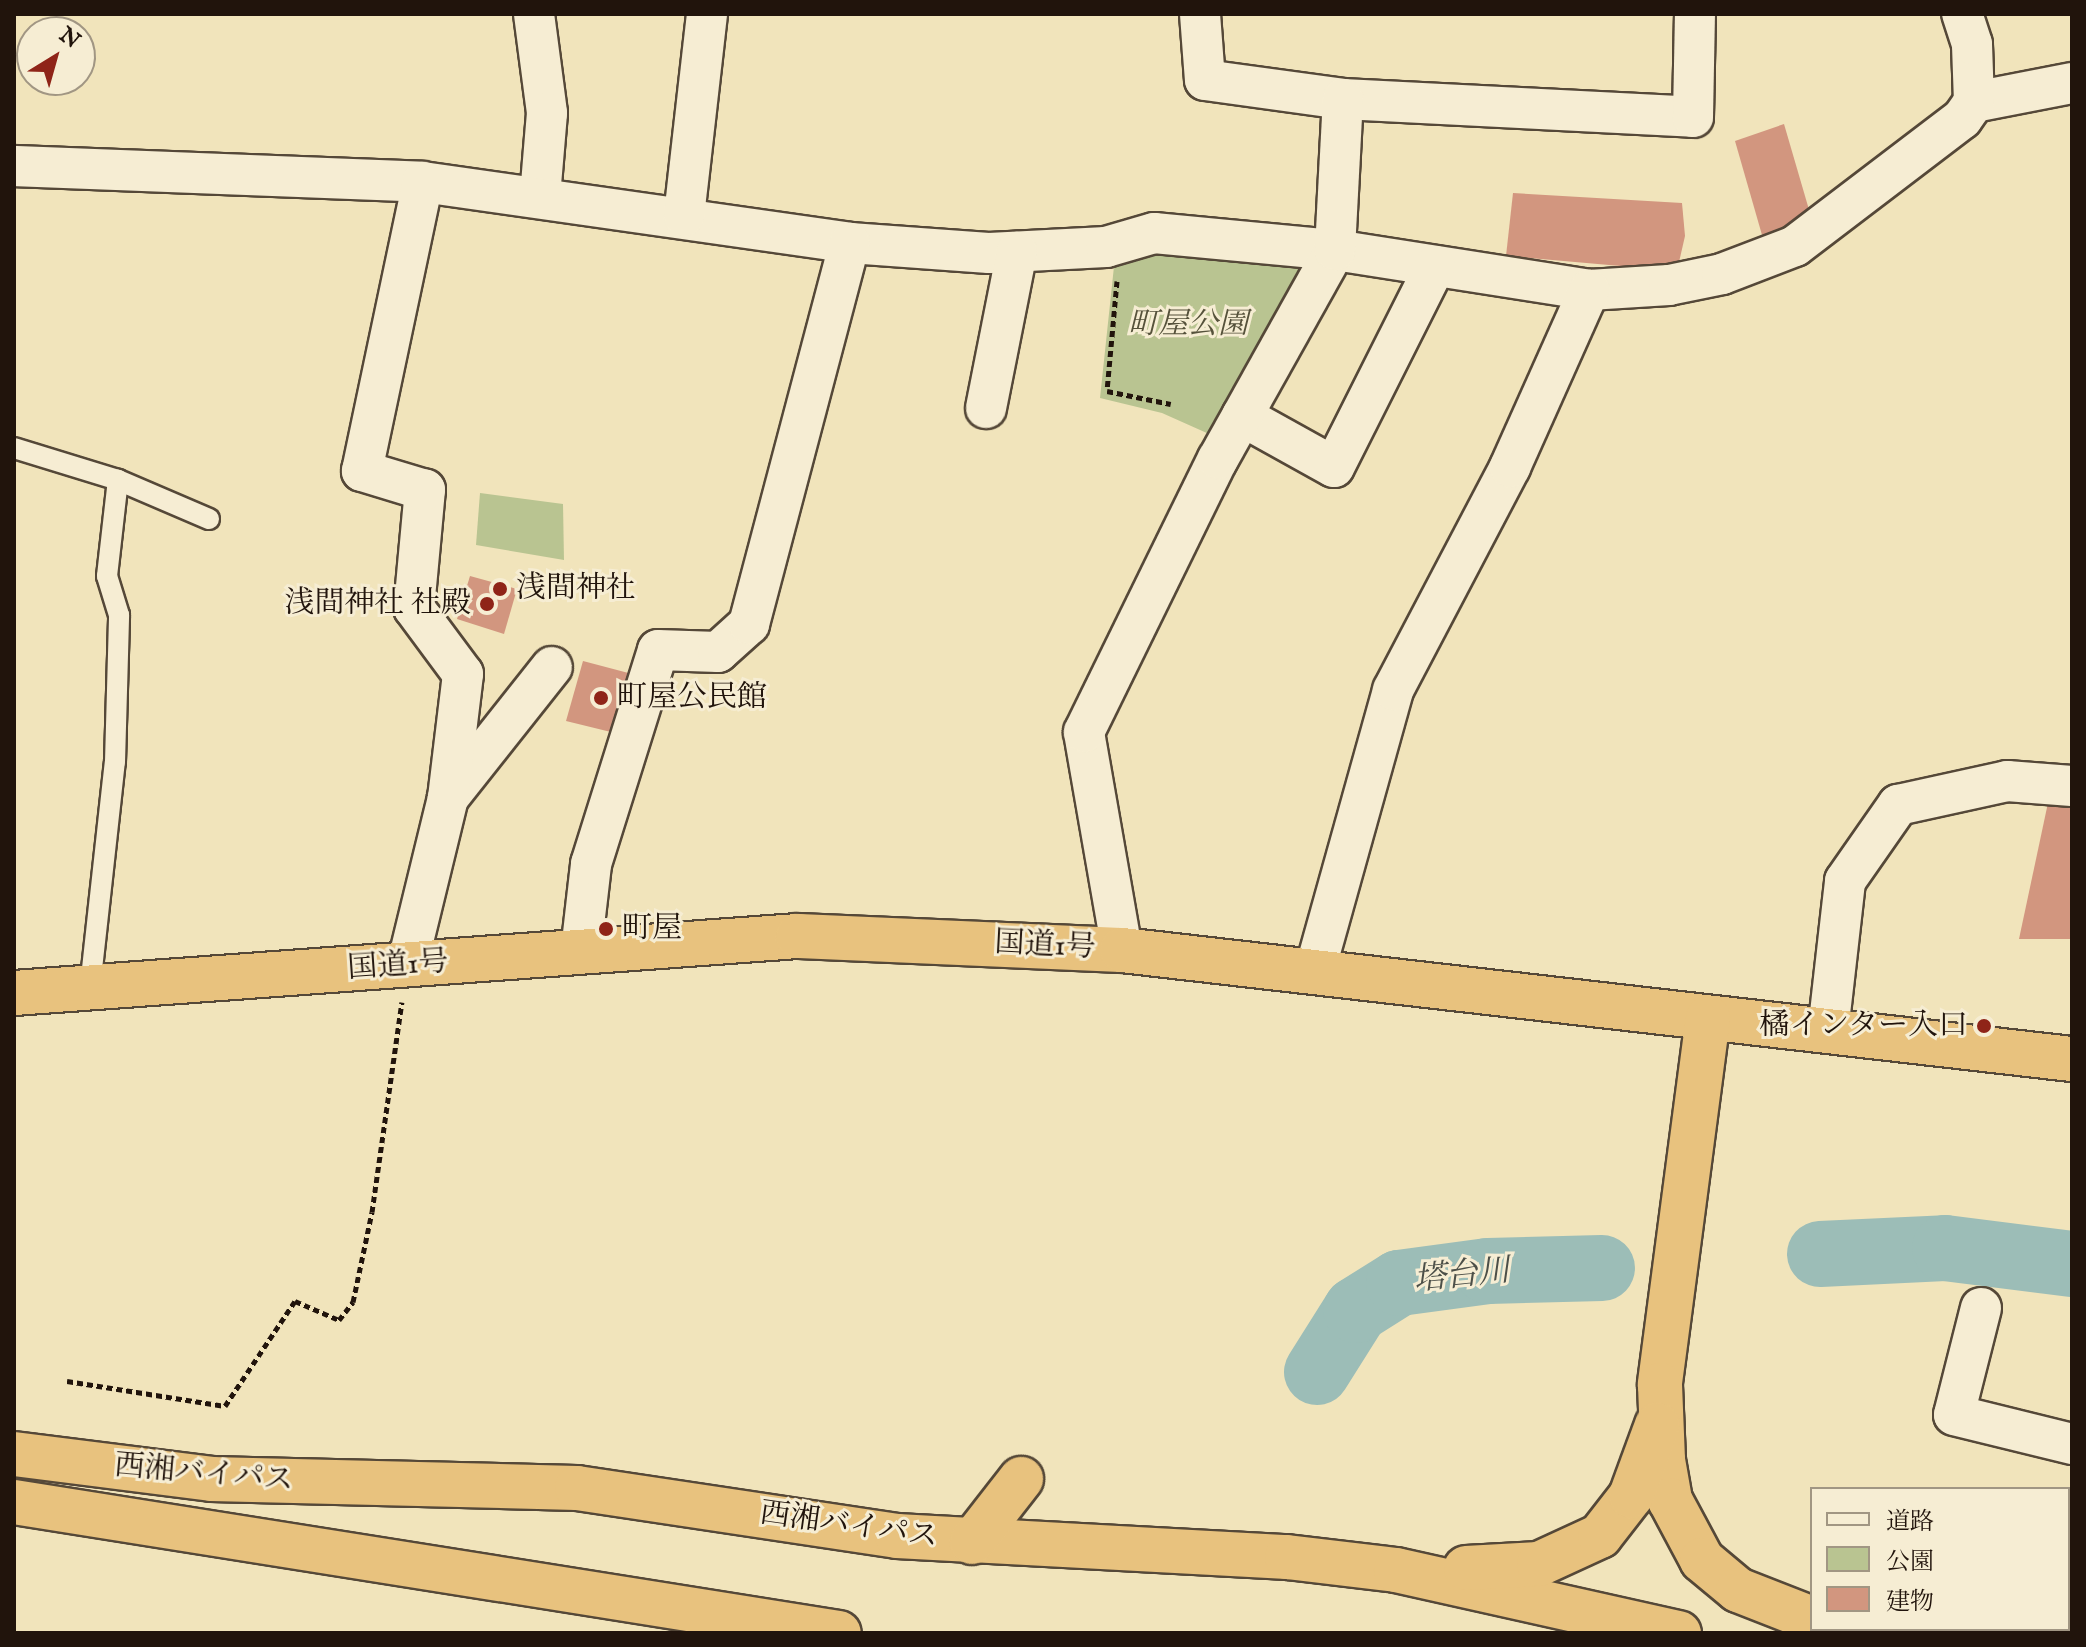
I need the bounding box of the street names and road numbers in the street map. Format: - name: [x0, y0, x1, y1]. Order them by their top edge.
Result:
- street label: 国道1号: [994, 925, 1096, 967]
- street label: 国道1号: [346, 945, 450, 987]
- street label: 西湘バイパス: [113, 1448, 295, 1500]
- street label: 西湘バイパス: [757, 1496, 941, 1556]

